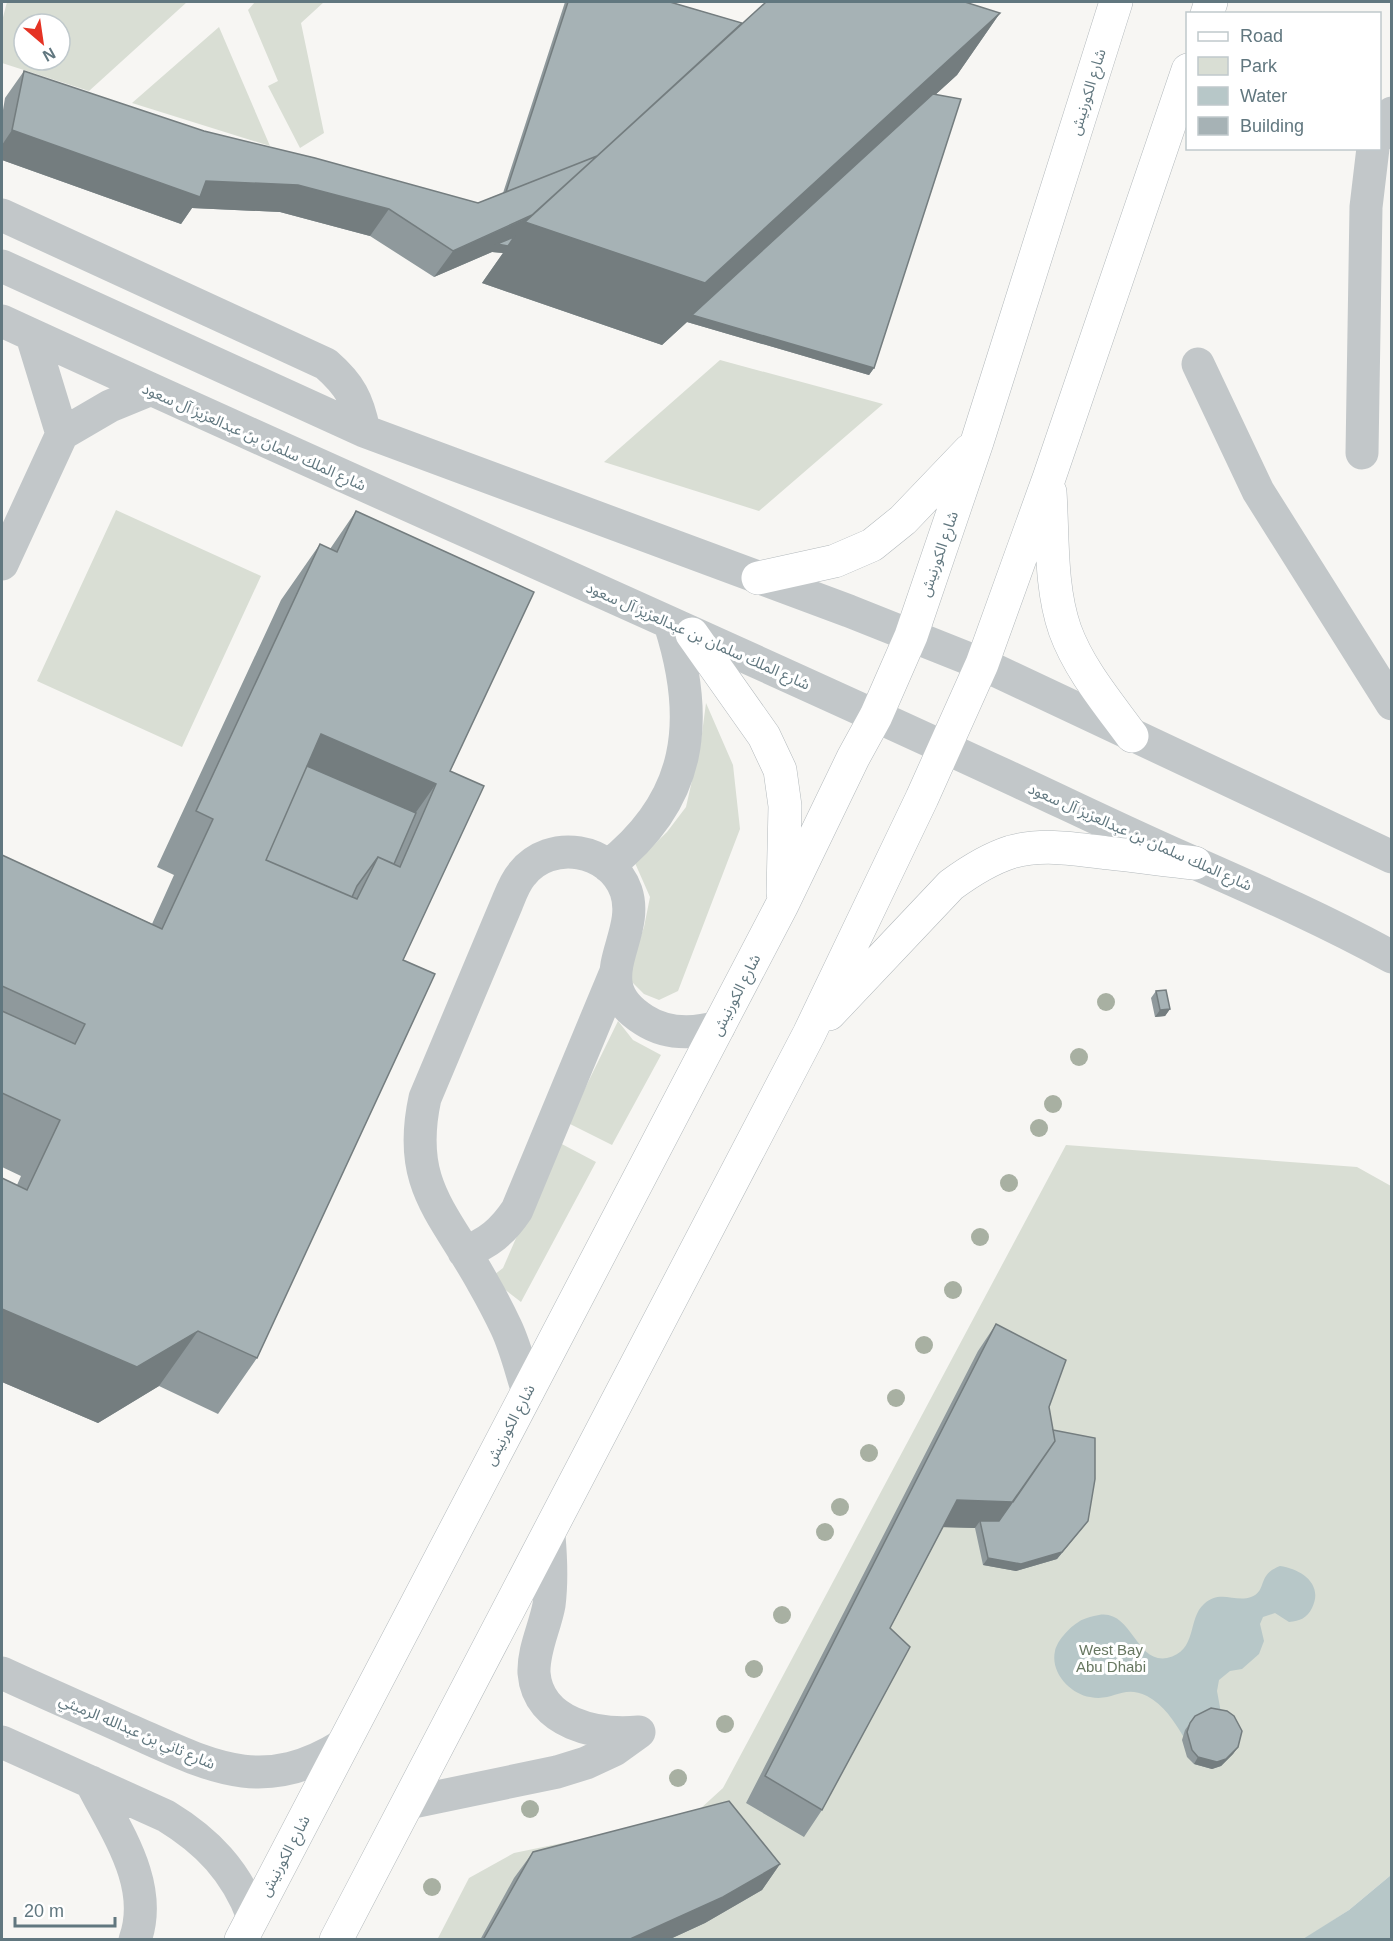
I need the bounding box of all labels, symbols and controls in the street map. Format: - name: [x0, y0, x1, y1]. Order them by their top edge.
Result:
- north arrow: [12, 12, 72, 72]
- legend: [1186, 12, 1381, 150]
- text: Road: [1240, 26, 1283, 46]
- text: N: [40, 44, 58, 65]
- street label: شارع الكورنيش: [1066, 46, 1113, 138]
- text: Park: [1240, 56, 1278, 76]
- text: Water: [1240, 86, 1287, 106]
- text: Building: [1240, 116, 1304, 136]
- street label: شارع الملك سلمان بن عبدالعزيز آل سعود: [138, 379, 369, 497]
- street label: شارع الكورنيش: [916, 509, 965, 600]
- street label: شارع الملك سلمان بن عبدالعزيز آل سعود: [582, 578, 813, 696]
- street label: شارع الملك سلمان بن عبدالعزيز آل سعود: [1024, 779, 1255, 897]
- street label: شارع الكورنيش: [708, 951, 767, 1040]
- street label: شارع الكورنيش: [481, 1381, 542, 1470]
- park label: West Bay Abu Dhabi: [1076, 1641, 1146, 1675]
- street label: شارع ثاني بن عبدالله الرميثي: [55, 1691, 218, 1776]
- street label: شارع الكورنيش: [256, 1812, 317, 1901]
- scale bar: [15, 1890, 116, 1928]
- text: 20 m: [24, 1901, 64, 1921]

